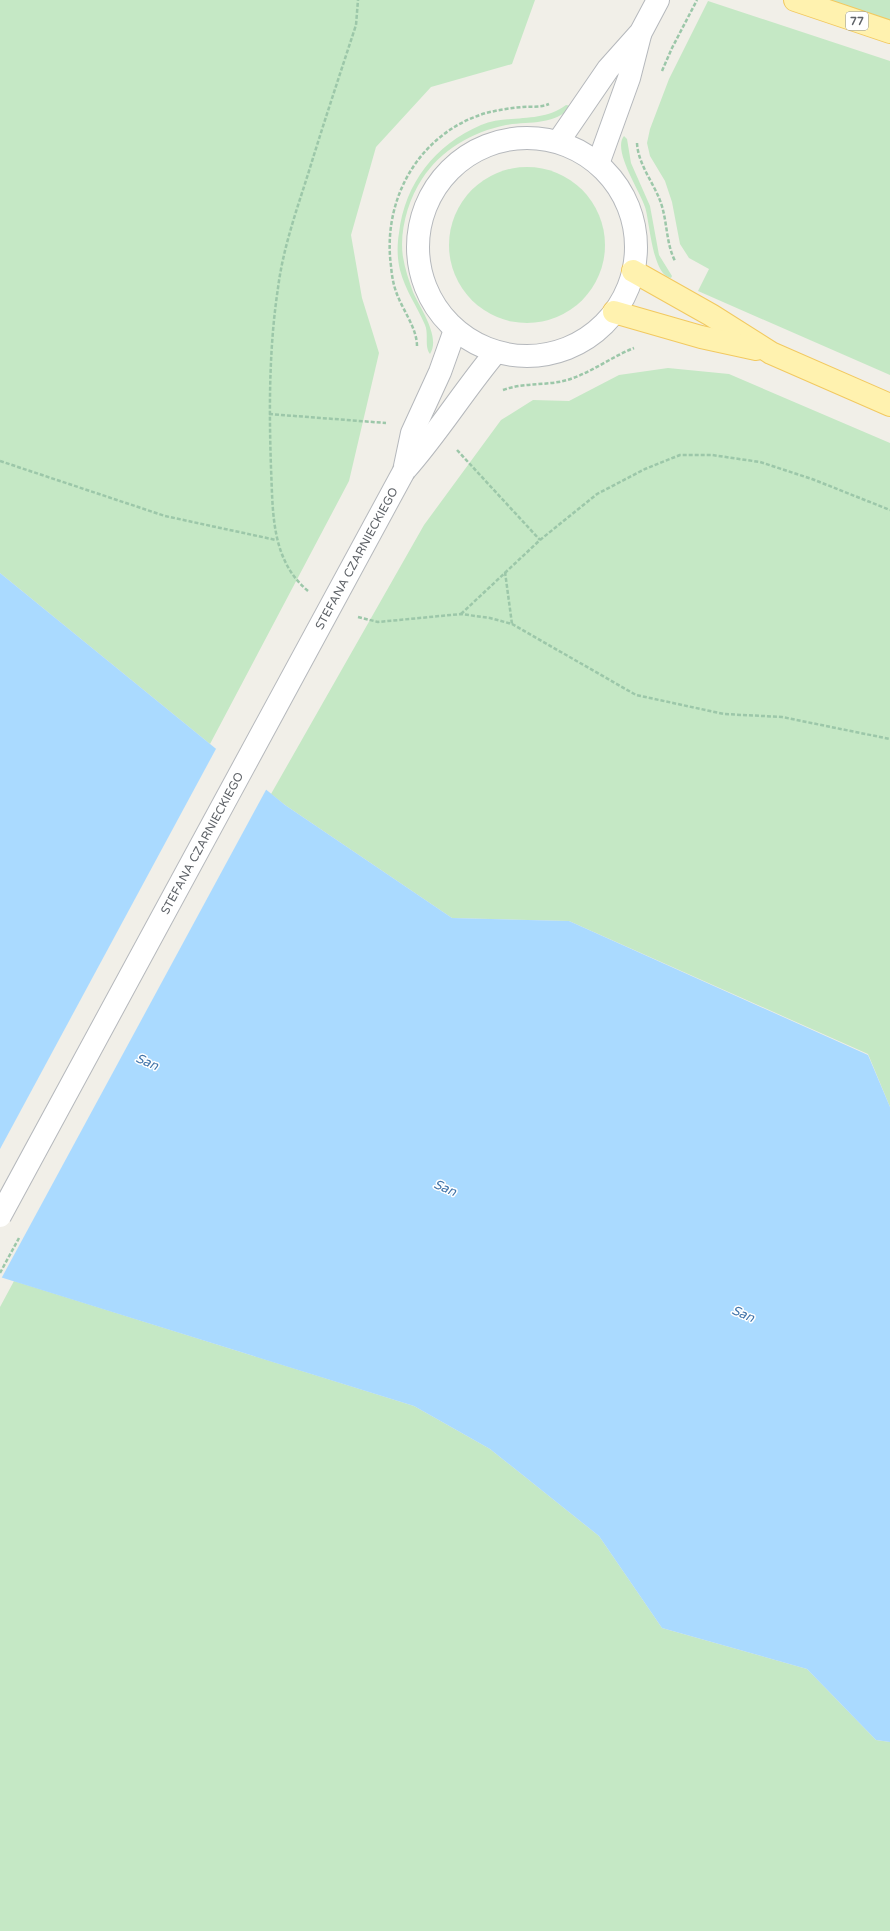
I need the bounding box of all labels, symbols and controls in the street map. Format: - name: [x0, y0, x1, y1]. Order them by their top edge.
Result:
- road number: 77: [846, 12, 868, 30]
- street label: STEFANA CZARNIECKIEGO: [312, 485, 401, 632]
- street label: STEFANA CZARNIECKIEGO: [158, 770, 246, 917]
- water label: San: [133, 1050, 162, 1074]
- water label: San: [431, 1176, 460, 1200]
- water label: San: [729, 1302, 758, 1326]

